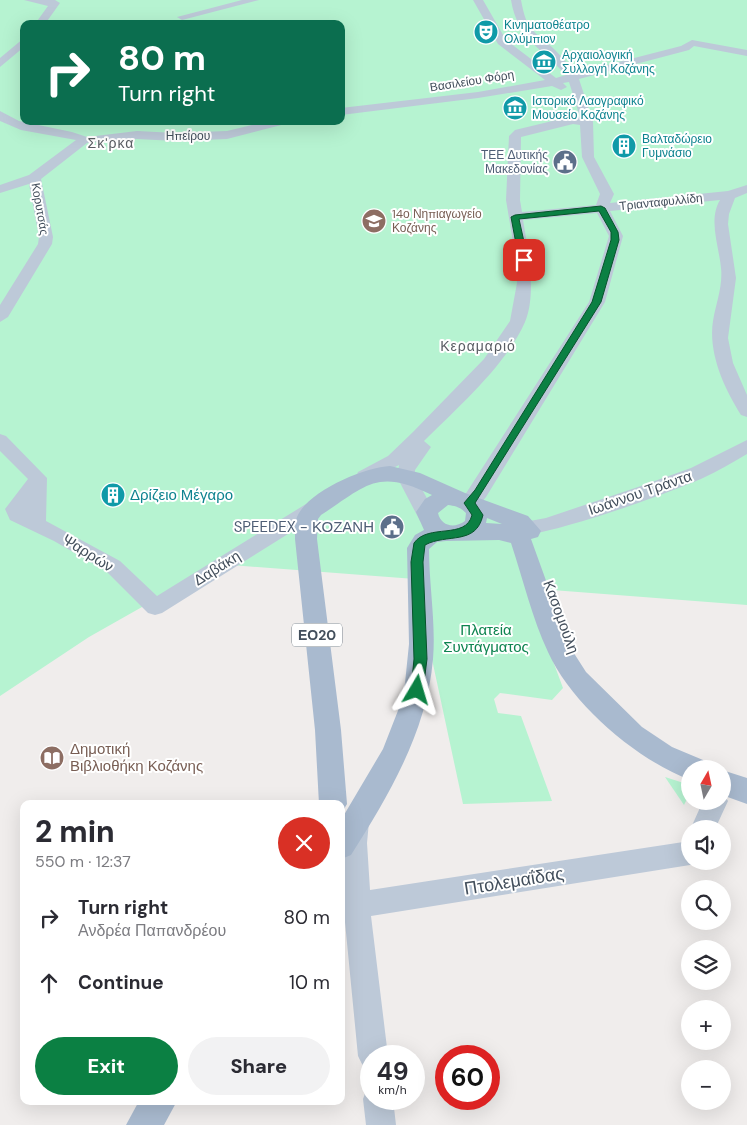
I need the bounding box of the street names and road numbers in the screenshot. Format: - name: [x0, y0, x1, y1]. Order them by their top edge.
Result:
- street label: Βασιλείου Φόρη: [429, 66, 515, 96]
- street label: Ηπείρου: [166, 128, 210, 144]
- street label: Κορυτσάς: [28, 182, 52, 237]
- street label: Τριανταφυλλίδη: [619, 190, 703, 214]
- street label: Ιωάννου Τράντα: [586, 466, 695, 520]
- street label: Ψαρρών: [59, 529, 117, 577]
- street label: Δαβάκη: [190, 546, 244, 590]
- street label: Κασομούλη: [538, 577, 584, 657]
- road number: ΕΟ20: [292, 624, 342, 646]
- street label: Πτολεμαΐδας: [463, 861, 566, 901]

